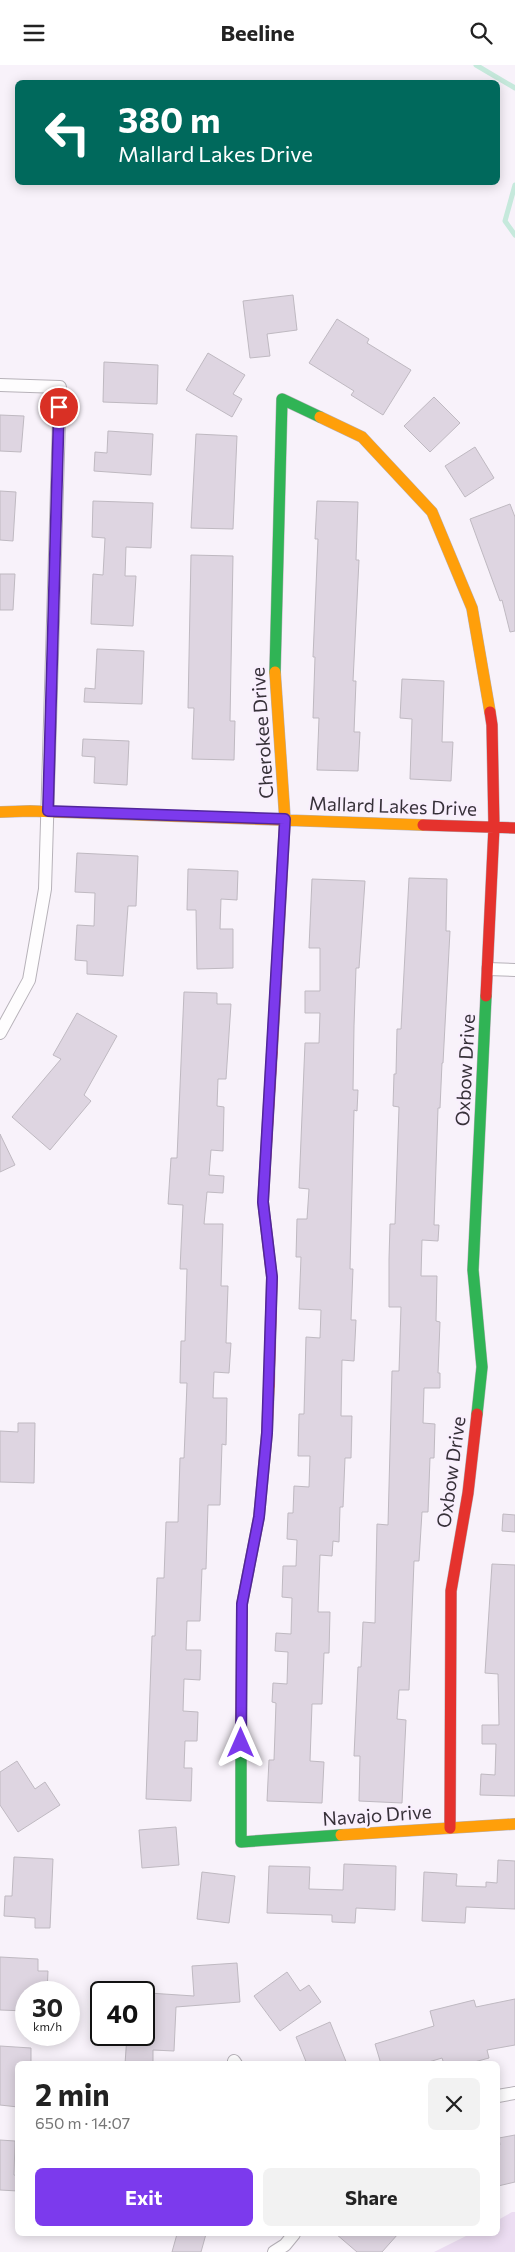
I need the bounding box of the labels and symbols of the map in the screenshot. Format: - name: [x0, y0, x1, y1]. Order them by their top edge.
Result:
- pin: [38, 386, 80, 428]
- street label: Cherokee Drive: [245, 666, 278, 800]
- street label: Mallard Lakes Drive: [309, 791, 478, 820]
- street label: Oxbow Drive: [450, 1013, 479, 1127]
- street label: Oxbow Drive: [431, 1415, 470, 1529]
- position arrow: [214, 1716, 266, 1768]
- street label: Navajo Drive: [322, 1799, 432, 1830]
- speed limit sign: 40: [90, 1981, 155, 2046]

